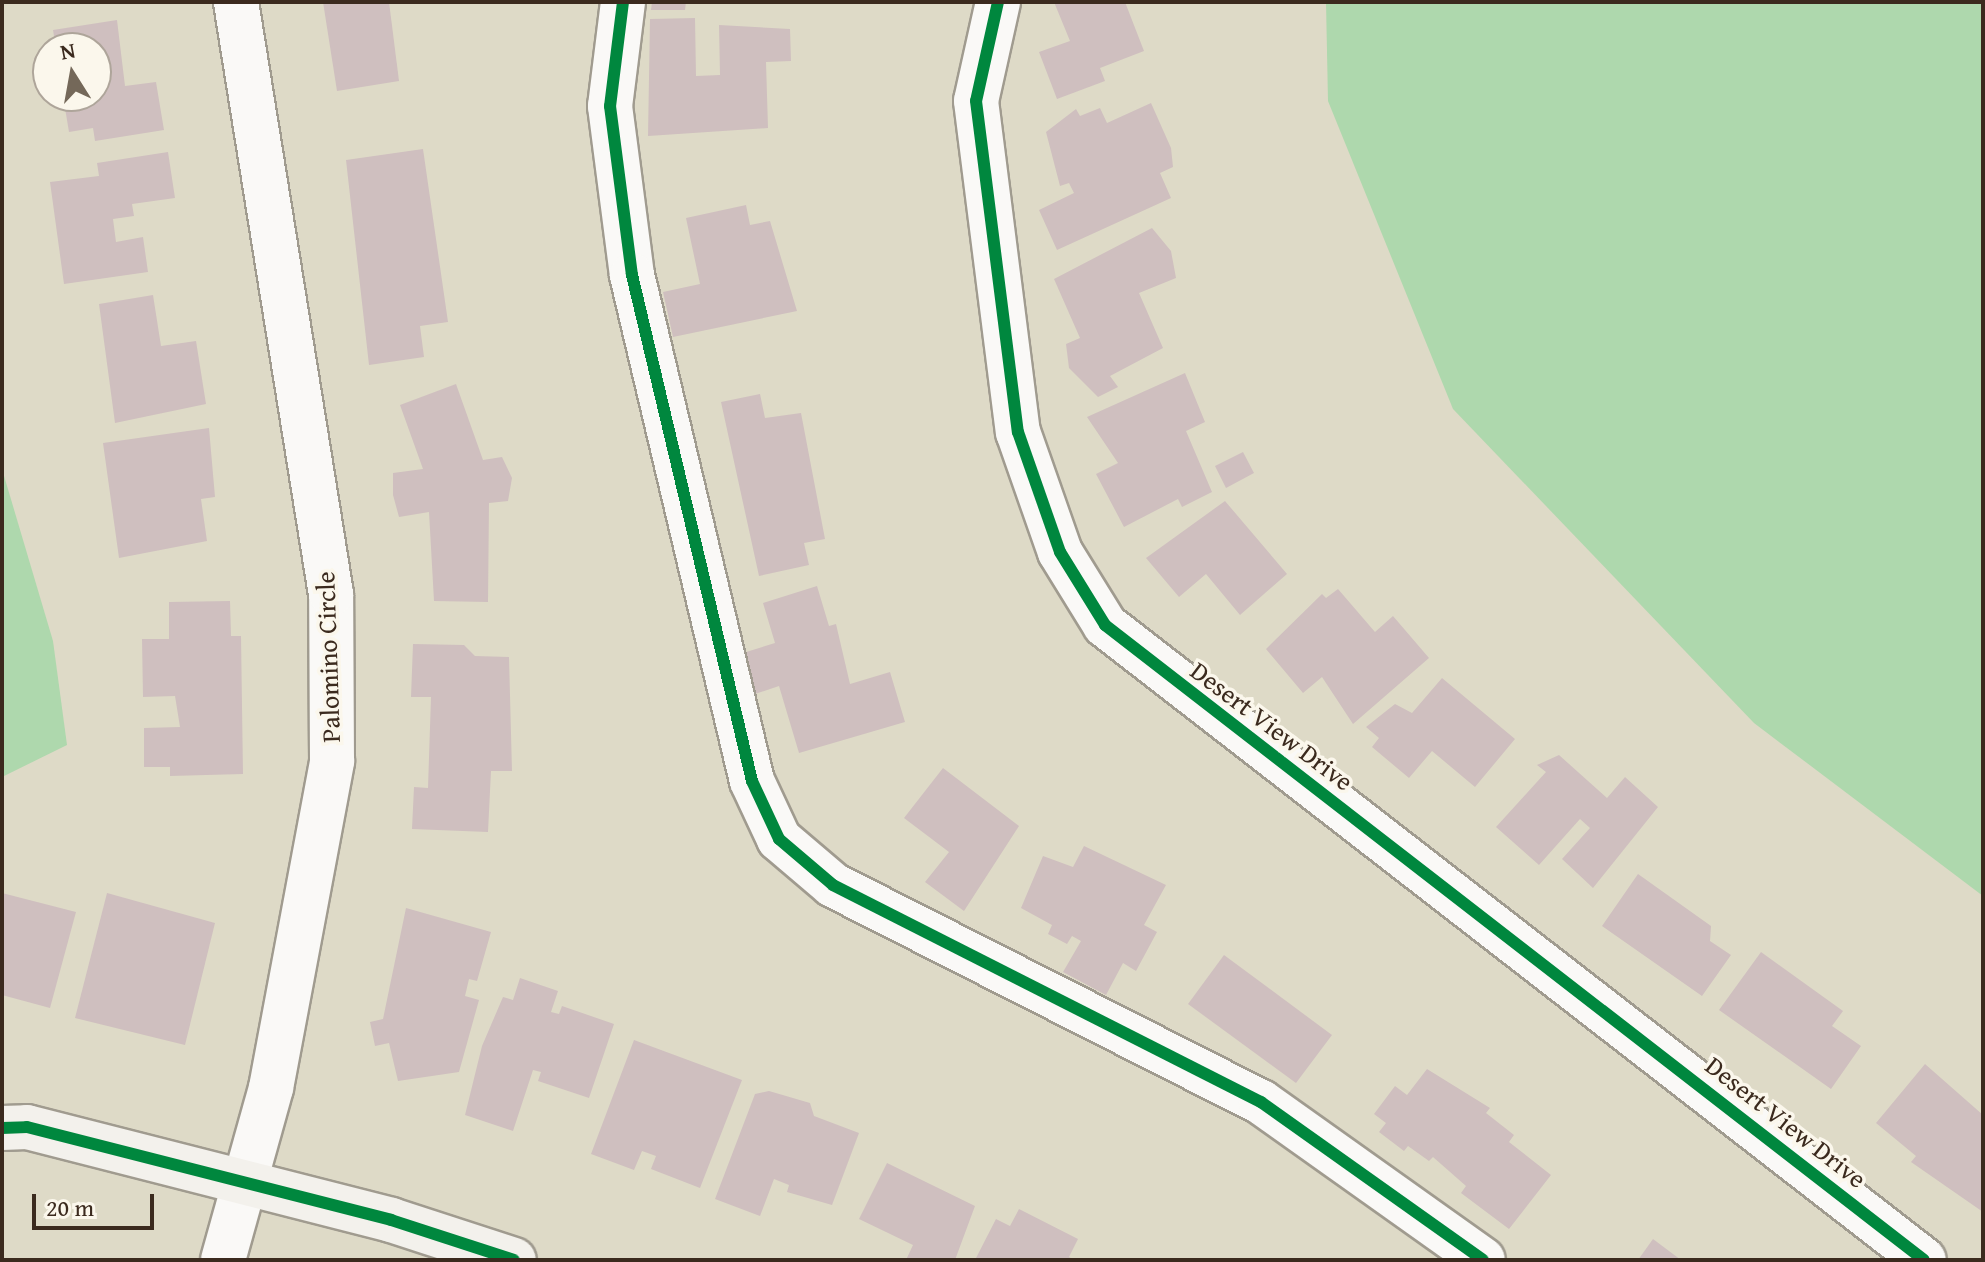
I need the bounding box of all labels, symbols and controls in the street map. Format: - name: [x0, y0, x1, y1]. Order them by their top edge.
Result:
- north arrow: [32, 32, 112, 112]
- text: N: [58, 33, 78, 68]
- street label: Palomino Circle: [309, 571, 347, 743]
- street label: Desert View Drive: [1185, 655, 1359, 797]
- street label: Desert View Drive: [1699, 1050, 1873, 1194]
- scale bar: [36, 1178, 158, 1228]
- text: 20 m: [46, 1190, 94, 1225]

